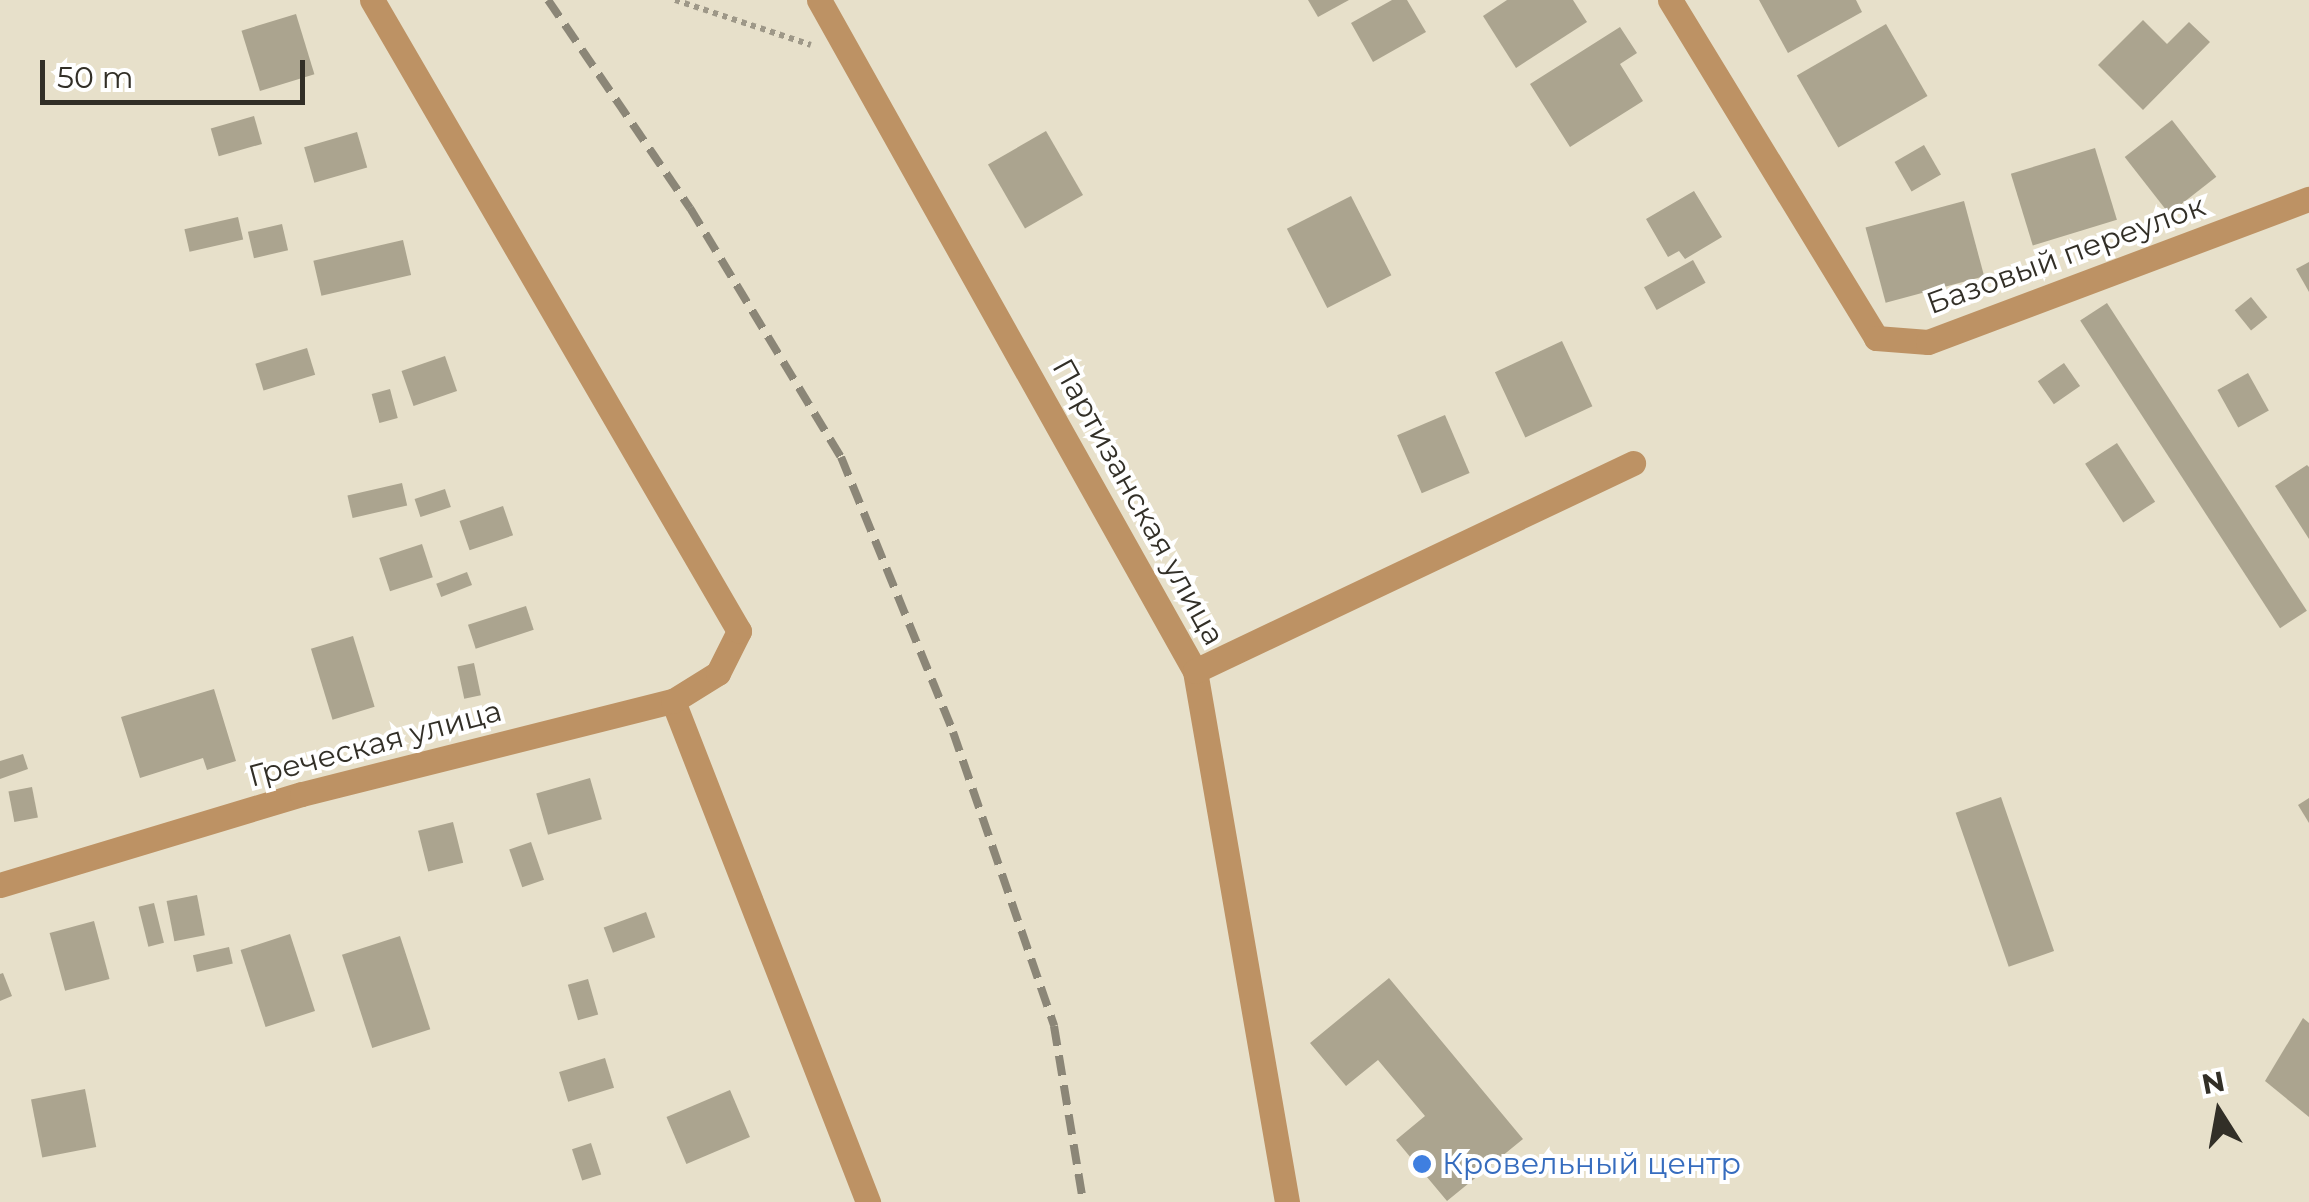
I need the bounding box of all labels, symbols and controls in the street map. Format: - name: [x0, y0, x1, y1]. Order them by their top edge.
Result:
- scale bar: [45, 40, 310, 102]
- text: 50 m: [57, 59, 134, 96]
- street label: Базовый переулок: [1922, 188, 2210, 322]
- street label: Партизанская улица: [1044, 352, 1232, 652]
- street label: Греческая улица: [245, 693, 505, 795]
- north arrow: [2169, 1062, 2269, 1162]
- text: N: [2199, 1064, 2228, 1101]
- place label: Кровельный центр: [1442, 1146, 1741, 1182]
- marker: Кровельный центр: [1411, 1153, 1433, 1175]

